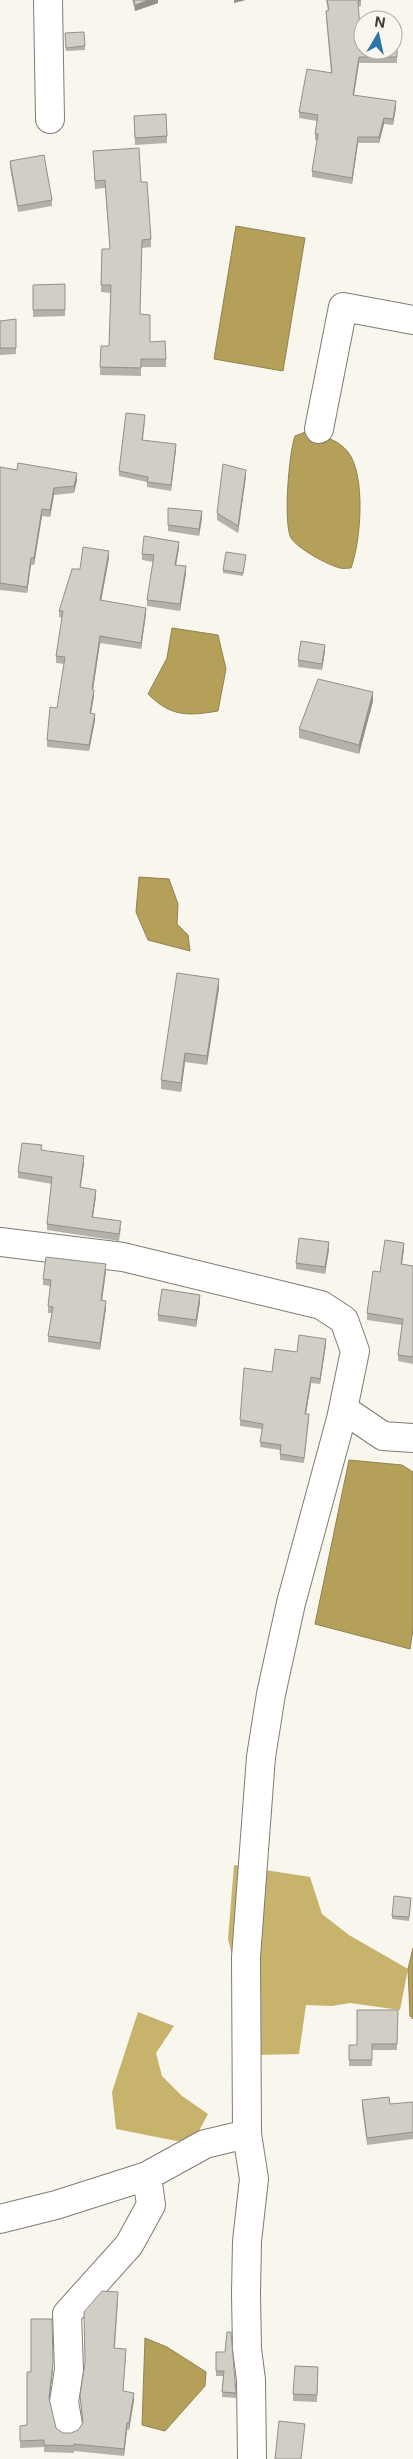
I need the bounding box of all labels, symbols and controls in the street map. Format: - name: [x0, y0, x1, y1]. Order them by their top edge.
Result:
- north arrow: [353, 10, 403, 60]
- text: N: [374, 12, 387, 31]

